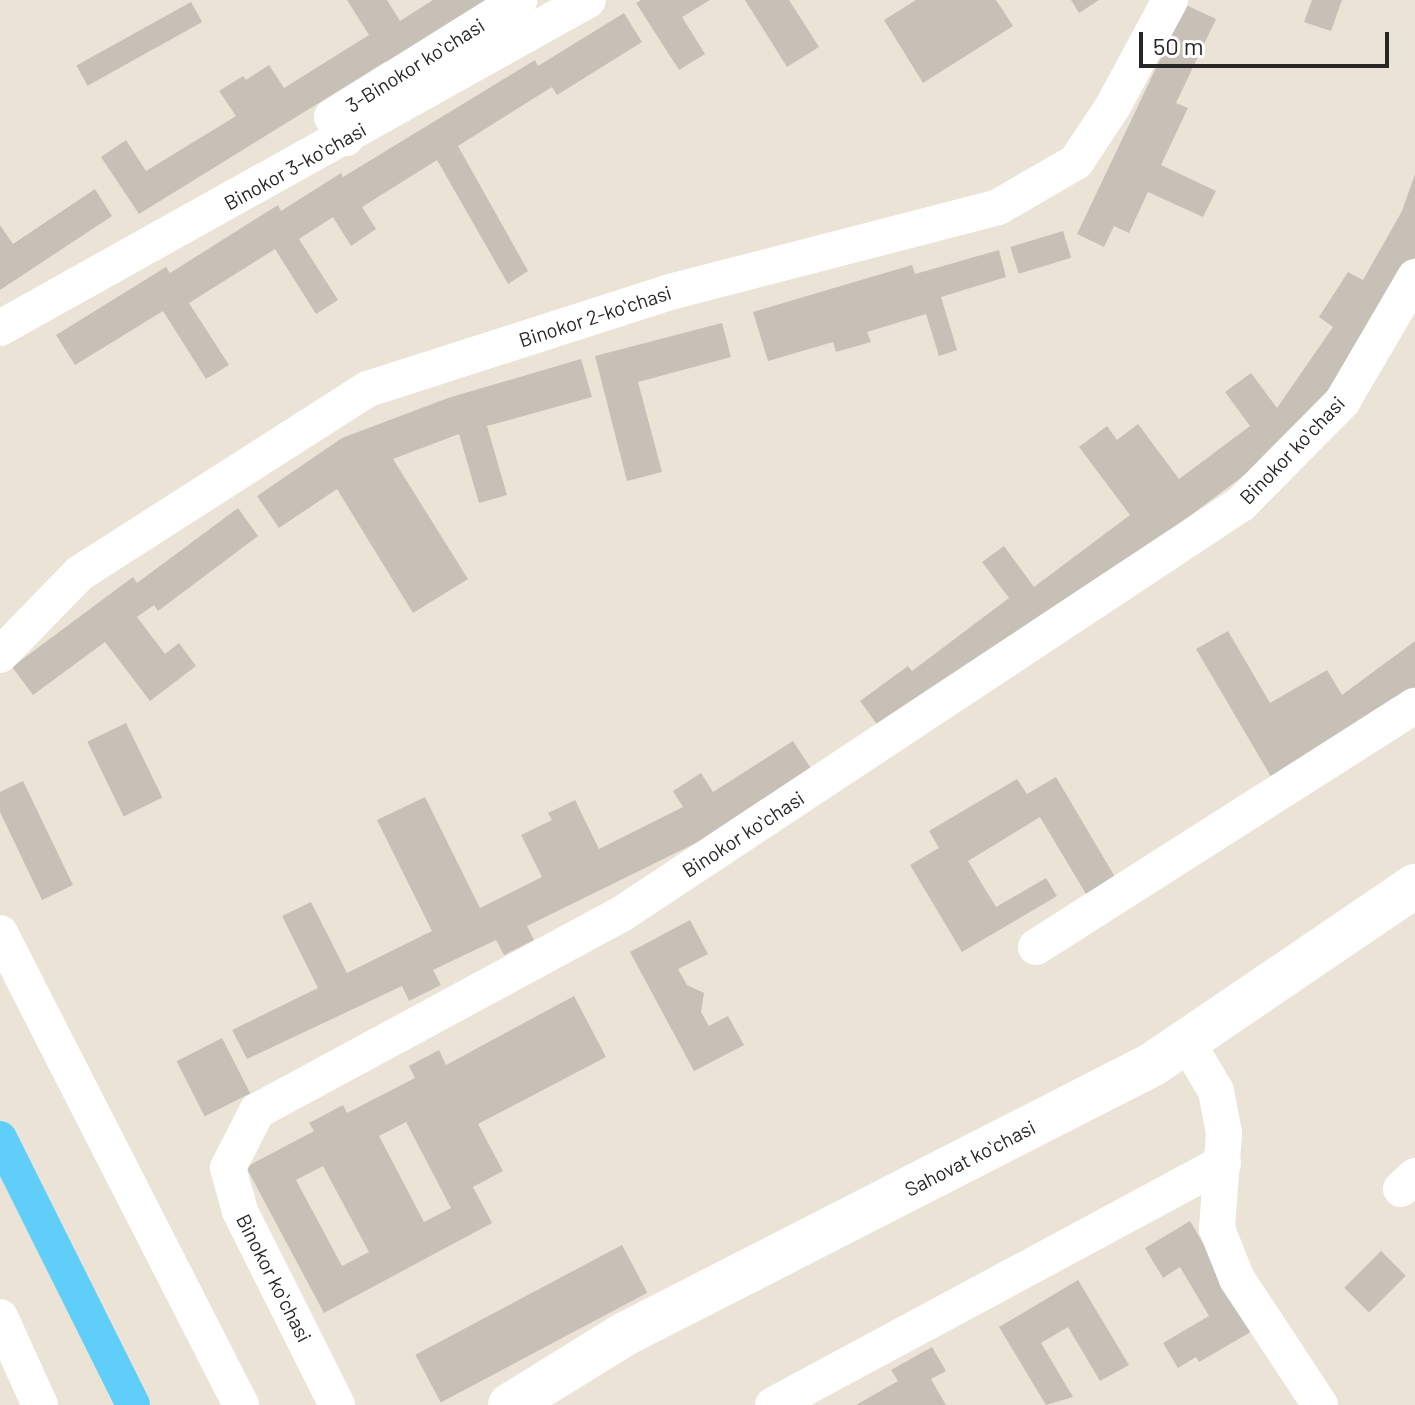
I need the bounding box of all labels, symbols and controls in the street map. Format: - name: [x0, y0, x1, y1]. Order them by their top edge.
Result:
- street label: 3-Binokor koʻchasi: [341, 13, 489, 117]
- scale bar: [1143, 16, 1393, 66]
- text: 50 m: [1153, 31, 1204, 60]
- street label: Binokor 3-koʻchasi: [220, 117, 370, 215]
- street label: Binokor 2-koʻchasi: [516, 280, 674, 352]
- street label: Binokor koʻchasi: [1235, 391, 1349, 509]
- street label: Binokor koʻchasi: [678, 786, 808, 882]
- street label: Sahovat koʻchasi: [901, 1115, 1039, 1201]
- street label: Binokor koʻchasi: [231, 1210, 317, 1346]

